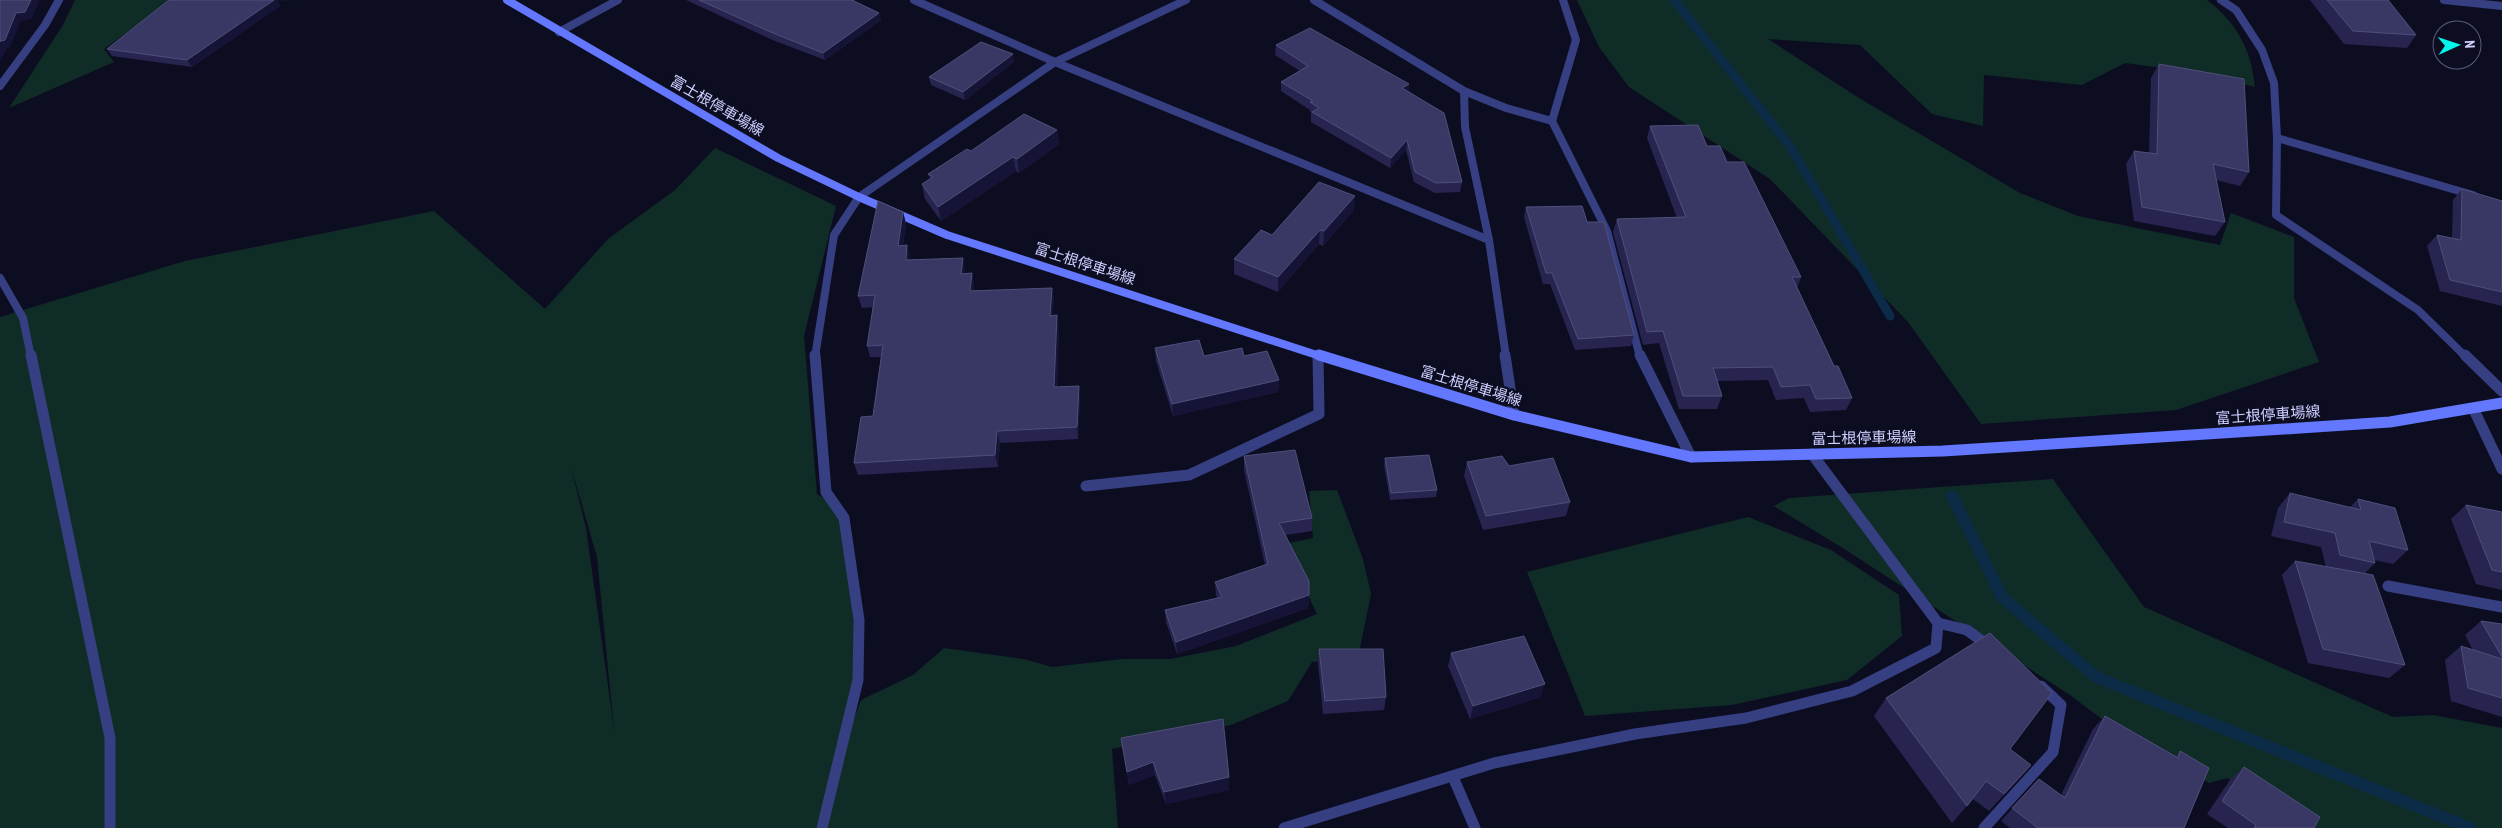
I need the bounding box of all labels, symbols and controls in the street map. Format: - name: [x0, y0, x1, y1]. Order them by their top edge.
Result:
- north arrow: [2432, 20, 2482, 70]
- text: N: [2461, 40, 2479, 49]
- street label: 富士根停車場線: [667, 71, 767, 140]
- street label: 富士根停車場線: [1032, 238, 1138, 289]
- street label: 富士根停車場線: [1418, 361, 1524, 410]
- street label: 富士根停車場線: [2215, 401, 2321, 428]
- street label: 富士根停車場線: [1811, 427, 1917, 448]

